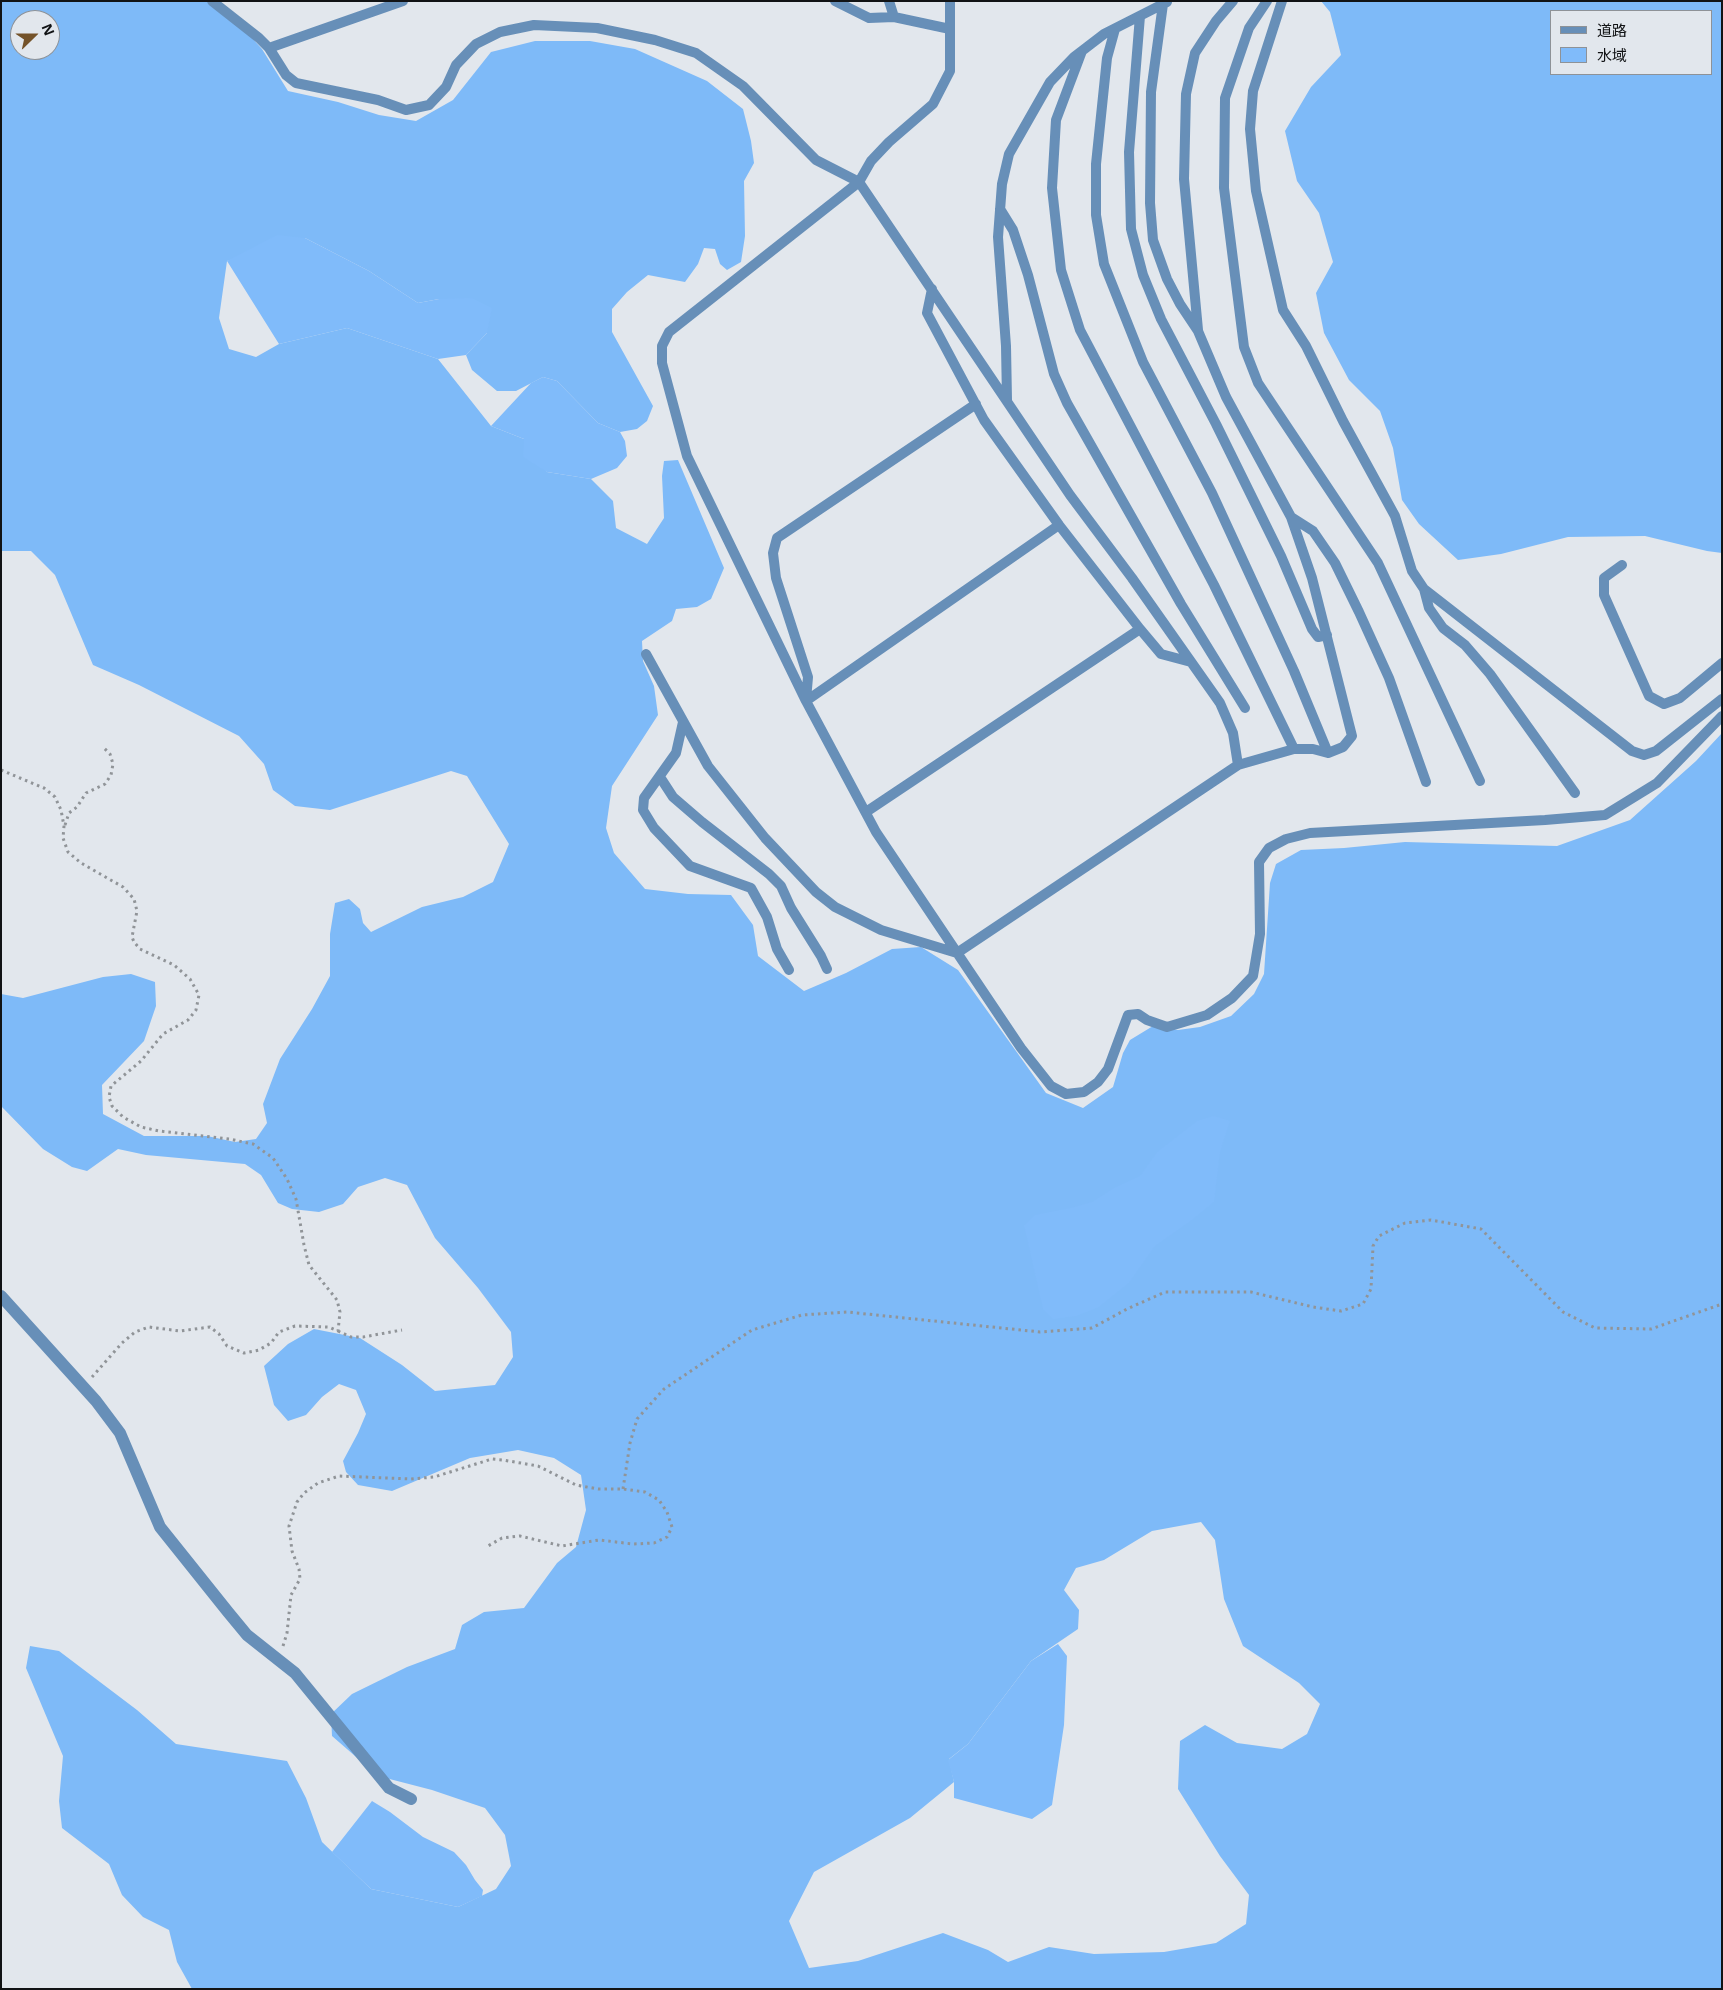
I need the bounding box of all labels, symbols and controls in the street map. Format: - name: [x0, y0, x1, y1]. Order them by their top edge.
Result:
- north arrow: [10, 10, 60, 60]
- legend: [1550, 10, 1713, 75]
- text: 道路: [1597, 20, 1627, 40]
- text: N: [37, 21, 59, 38]
- text: 水域: [1597, 45, 1627, 65]

